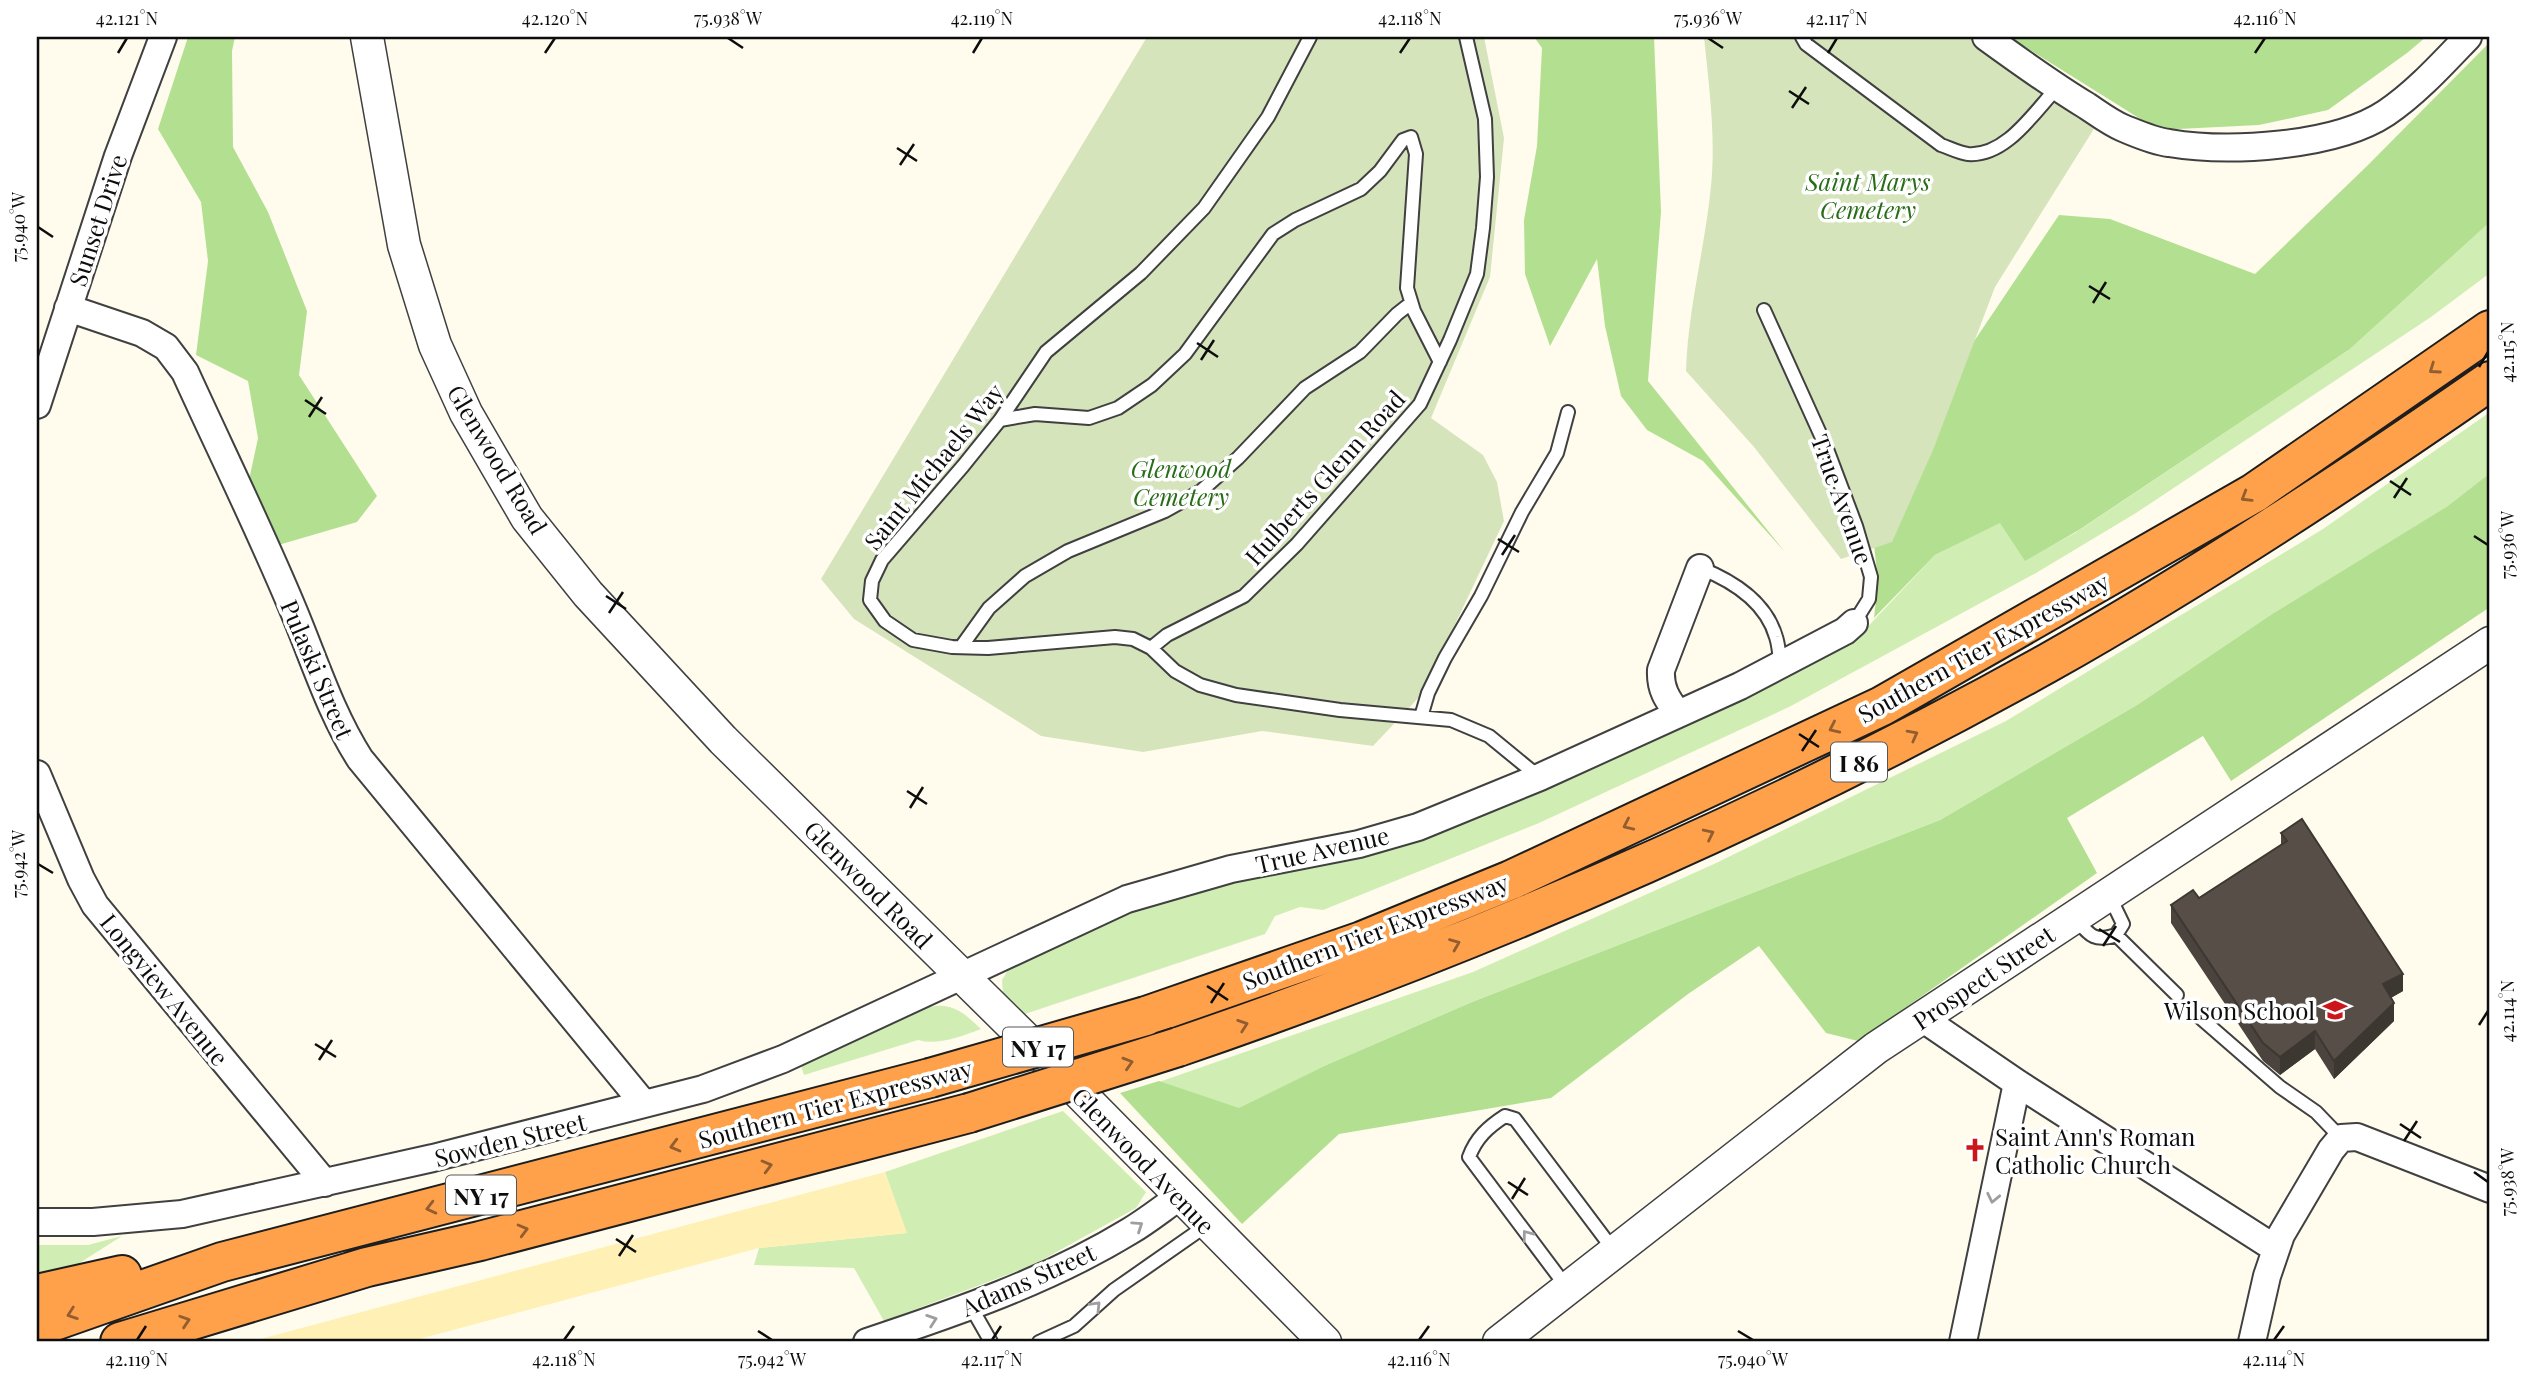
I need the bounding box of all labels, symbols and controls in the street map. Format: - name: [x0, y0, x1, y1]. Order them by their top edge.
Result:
- text: 42.121°N: [96, 6, 159, 30]
- text: 42.120°N: [522, 6, 588, 30]
- text: 75.938°W: [694, 6, 763, 30]
- text: 42.119°N: [951, 6, 1014, 30]
- text: 42.118°N: [1378, 6, 1442, 30]
- text: 75.936°W: [1674, 6, 1743, 30]
- text: 42.117°N: [1806, 6, 1868, 30]
- text: 42.116°N: [2233, 6, 2297, 30]
- street label: Sunset Drive: [61, 150, 133, 290]
- park label: Saint Marys Cemetery: [1805, 165, 1930, 225]
- text: 75.940°W: [6, 191, 30, 262]
- text: 42.115°N: [2495, 321, 2519, 383]
- one-way arrow: [2429, 361, 2442, 373]
- street label: Saint Michaels Way: [856, 376, 1010, 556]
- street label: Glenwood Road: [441, 378, 555, 540]
- street label: Hulberts Glenn Road: [1237, 383, 1411, 571]
- street label: True Avenue: [1805, 430, 1881, 568]
- park label: Glenwood Cemetery: [1131, 452, 1232, 512]
- one-way arrow: [2241, 489, 2254, 502]
- text: 75.936°W: [2495, 510, 2519, 579]
- street label: Southern Tier Expressway: [1852, 565, 2114, 729]
- street label: Pulaski Street: [274, 595, 362, 744]
- one-way arrow: [1829, 720, 1842, 734]
- one-way arrow: [1906, 729, 1919, 743]
- road number: I 86: [1831, 742, 1887, 782]
- street label: Glenwood Road: [798, 813, 940, 955]
- one-way arrow: [1623, 817, 1636, 831]
- street label: True Avenue: [1252, 818, 1392, 880]
- text: 75.942°W: [6, 829, 30, 898]
- one-way arrow: [1702, 829, 1714, 843]
- street label: Southern Tier Expressway: [1237, 865, 1513, 997]
- street label: Longview Avenue: [94, 906, 236, 1072]
- street label: Prospect Street: [1906, 917, 2060, 1036]
- one-way arrow: [1449, 939, 1461, 953]
- text: 42.114°N: [2495, 979, 2519, 1042]
- place label: Wilson School: [2163, 994, 2315, 1026]
- school or university icon: Wilson School: [2321, 996, 2349, 1024]
- one-way arrow: [1236, 1019, 1248, 1033]
- road number: NY 17: [1003, 1028, 1073, 1066]
- street label: Southern Tier Expressway: [694, 1051, 976, 1155]
- one-way arrow: [1122, 1057, 1134, 1072]
- street label: Glenwood Avenue: [1066, 1080, 1222, 1240]
- street label: Sowden Street: [431, 1105, 590, 1173]
- place label: Saint Ann's Roman Catholic Church: [1995, 1120, 2195, 1180]
- church icon: Saint Ann's Roman Catholic Church: [1961, 1136, 1989, 1164]
- one-way arrow: [669, 1138, 681, 1152]
- text: 75.938°W: [2495, 1147, 2519, 1216]
- one-way arrow: [760, 1160, 772, 1174]
- road number: NY 17: [446, 1176, 516, 1214]
- one-way arrow: [1986, 1192, 2001, 1204]
- one-way arrow: [425, 1200, 437, 1214]
- one-way arrow: [1130, 1221, 1143, 1234]
- one-way arrow: [517, 1223, 529, 1238]
- one-way arrow: [1522, 1231, 1535, 1243]
- street label: Adams Street: [955, 1235, 1100, 1323]
- one-way arrow: [1087, 1301, 1100, 1314]
- one-way arrow: [66, 1306, 78, 1320]
- one-way arrow: [925, 1314, 937, 1328]
- one-way arrow: [179, 1315, 191, 1330]
- text: 42.119°N: [106, 1347, 169, 1371]
- text: 42.118°N: [532, 1347, 596, 1371]
- text: 75.942°W: [738, 1347, 807, 1371]
- text: 42.117°N: [961, 1347, 1023, 1371]
- text: 42.116°N: [1387, 1347, 1451, 1371]
- text: 75.940°W: [1718, 1347, 1789, 1371]
- text: 42.114°N: [2243, 1347, 2306, 1371]

